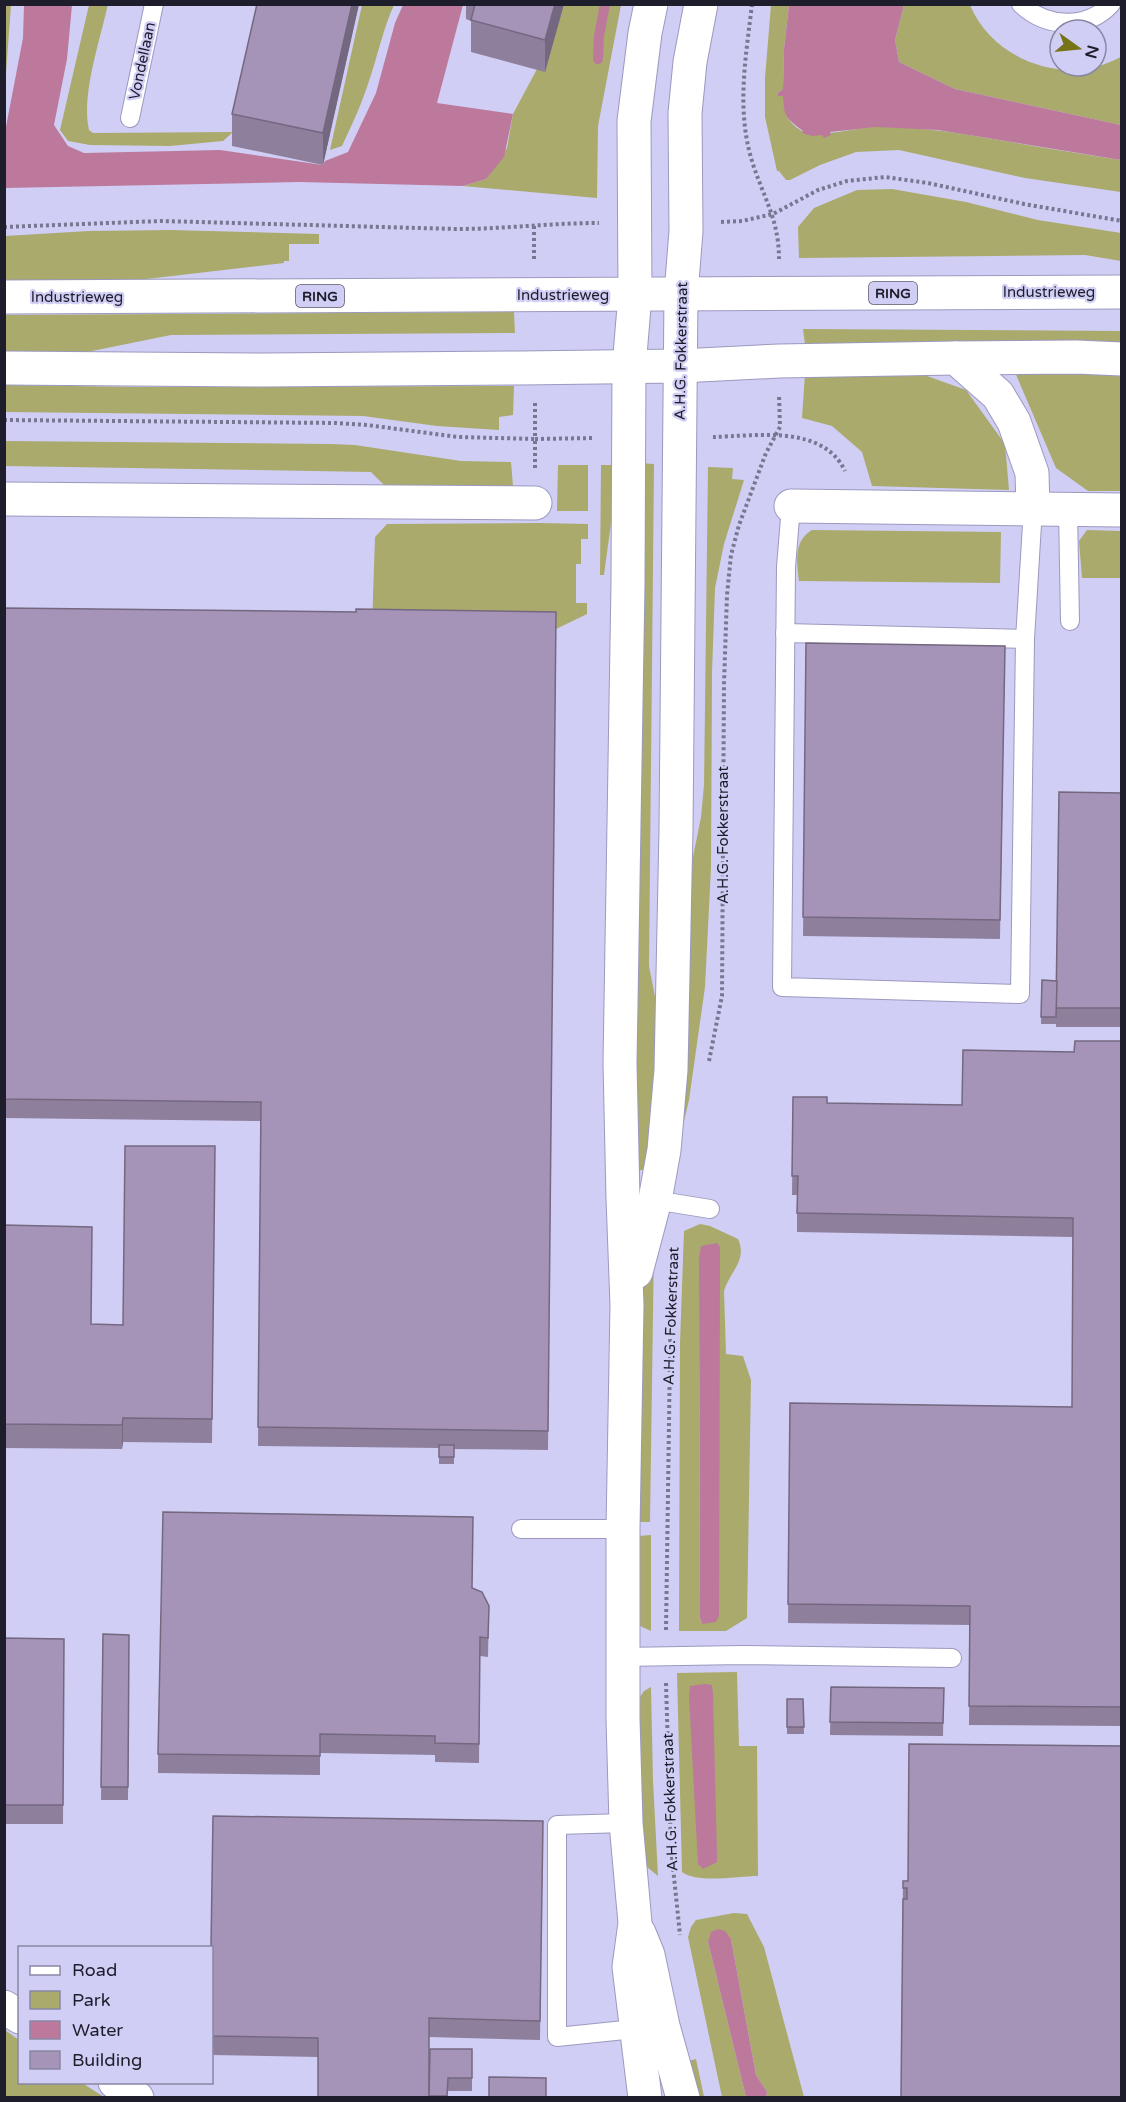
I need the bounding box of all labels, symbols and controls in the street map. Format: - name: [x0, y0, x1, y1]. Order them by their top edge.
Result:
- north arrow: [1048, 18, 1108, 78]
- street label: Vondellaan: [125, 20, 159, 102]
- text: N: [1080, 43, 1103, 60]
- street label: A.H.G. Fokkerstraat: [671, 281, 691, 420]
- road number: RING: [869, 282, 917, 304]
- street label: Industrieweg: [1003, 283, 1095, 301]
- road number: RING: [296, 285, 344, 307]
- street label: Industrieweg: [517, 286, 609, 304]
- street label: Industrieweg: [31, 288, 123, 306]
- street label: A.H.G. Fokkerstraat: [714, 766, 732, 904]
- street label: A.H.G. Fokkerstraat: [660, 1246, 682, 1385]
- street label: A.H.G. Fokkerstraat: [659, 1732, 681, 1871]
- legend: [18, 1946, 213, 2084]
- text: Road: [72, 1959, 117, 1981]
- text: Park: [72, 1989, 111, 2011]
- text: Water: [72, 2019, 123, 2041]
- text: Building: [72, 2049, 142, 2071]

